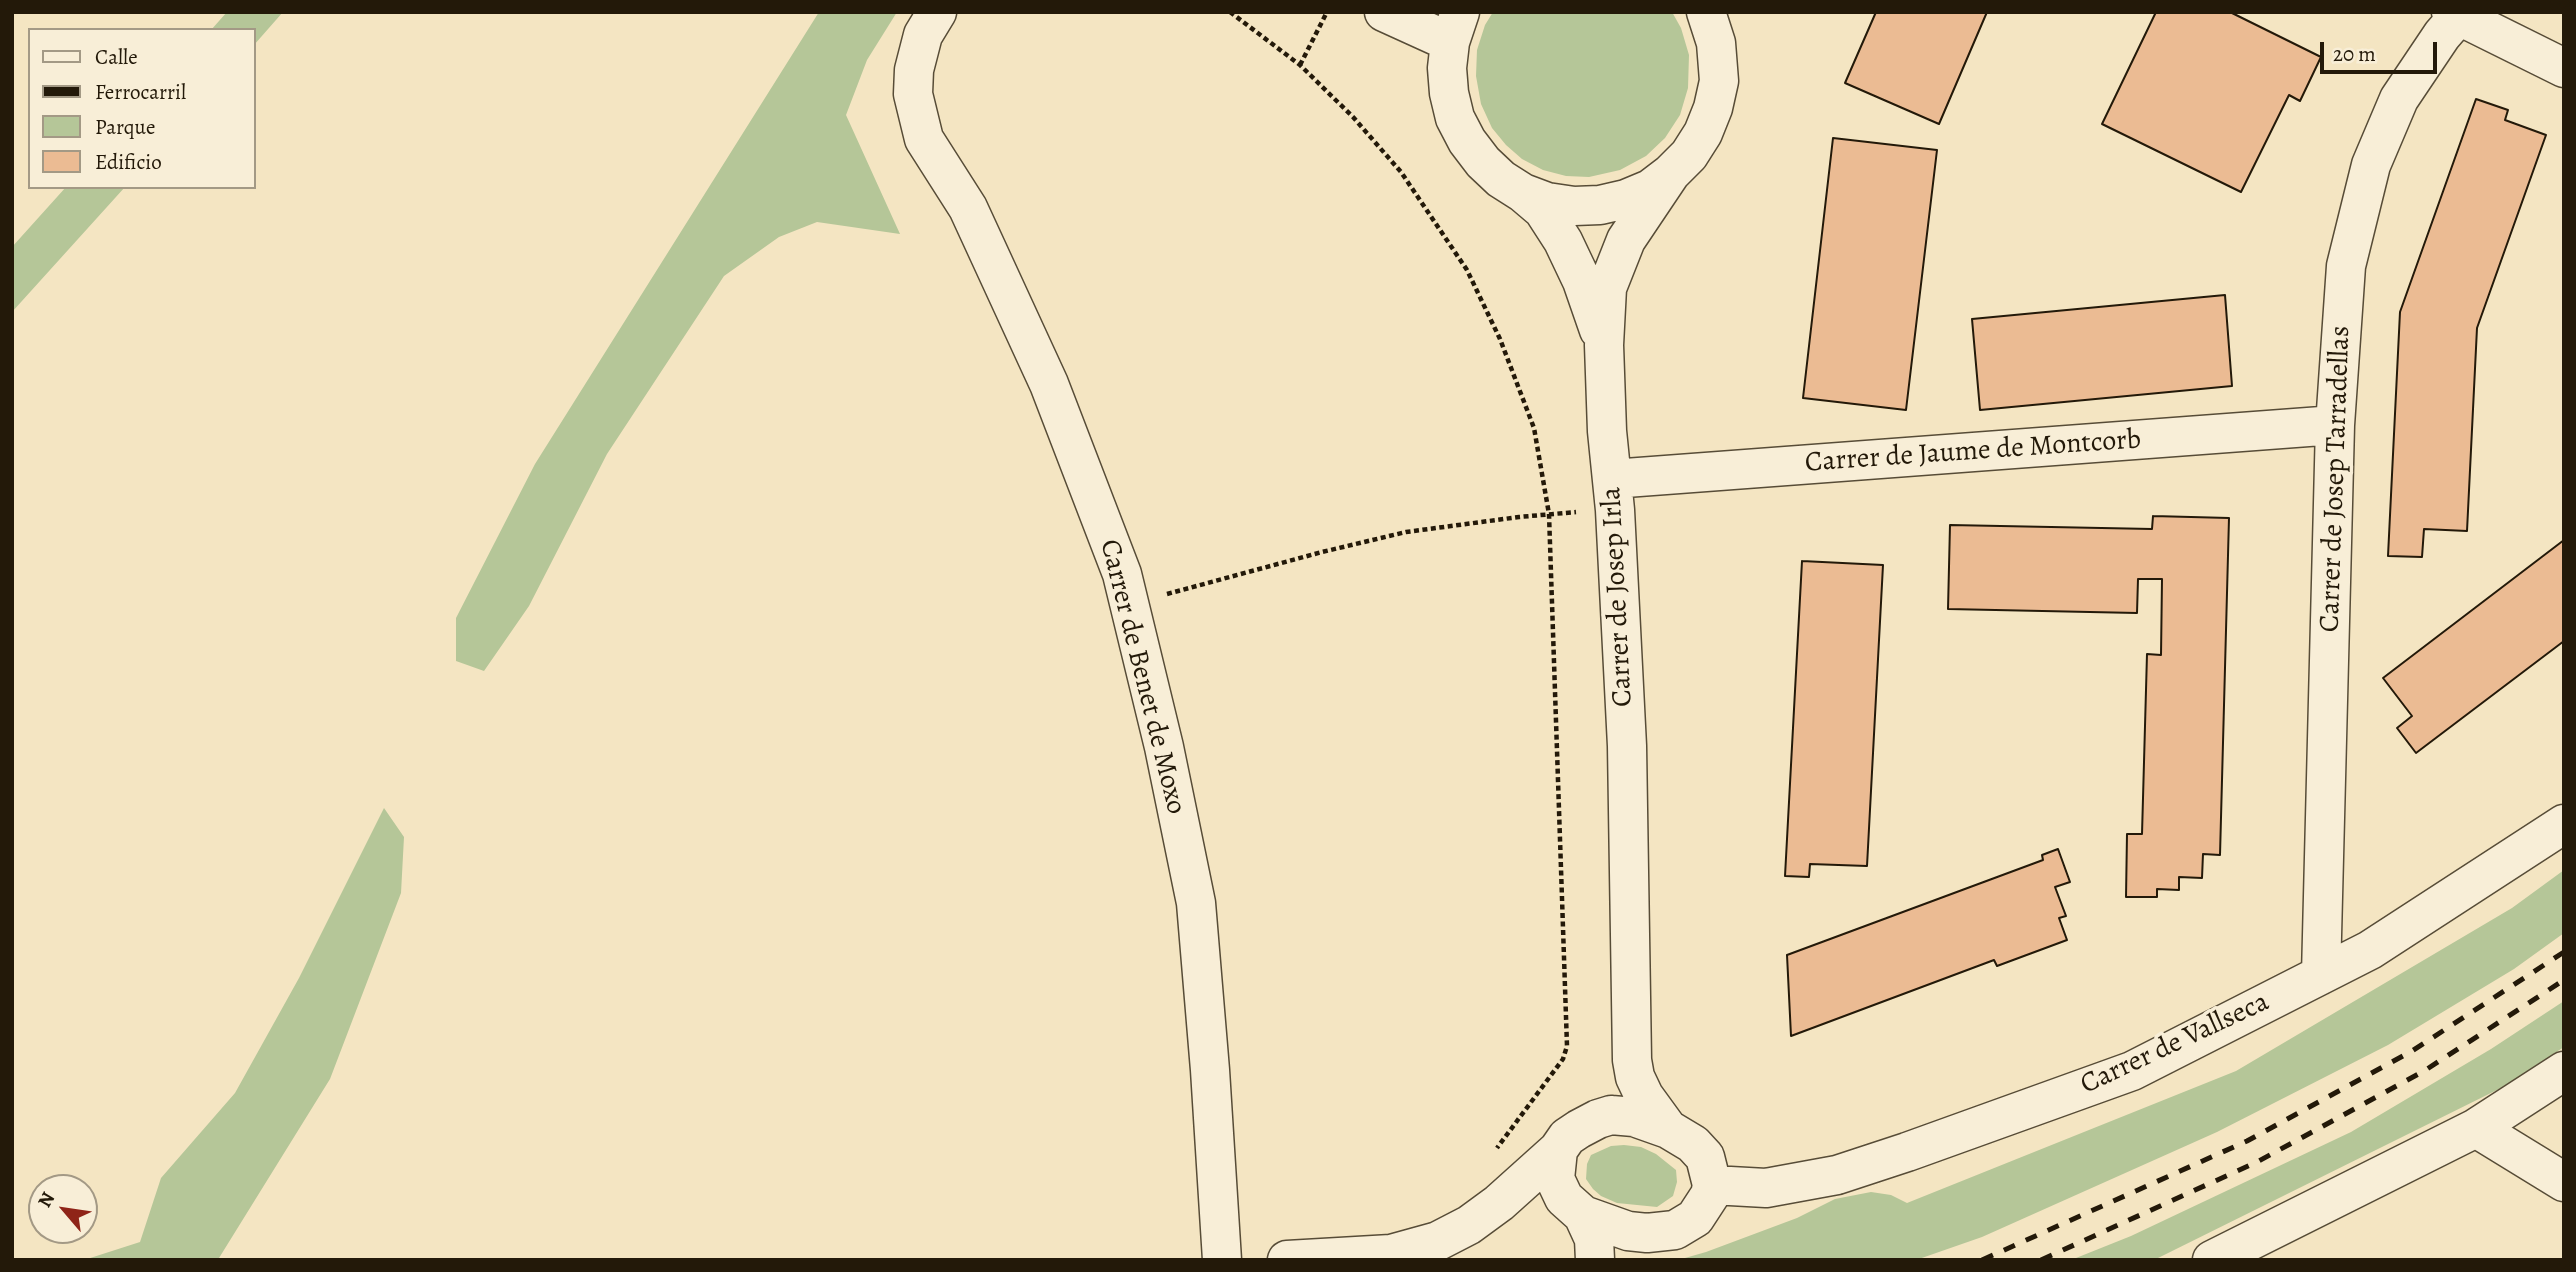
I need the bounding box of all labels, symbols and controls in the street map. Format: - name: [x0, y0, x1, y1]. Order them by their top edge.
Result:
- legend: [28, 28, 256, 189]
- scale bar: [2324, 28, 2441, 72]
- text: 20 m: [2333, 40, 2376, 68]
- text: Calle: [95, 43, 138, 71]
- text: Ferrocarril: [95, 78, 186, 106]
- text: Parque: [95, 113, 155, 141]
- text: Edificio: [95, 148, 162, 176]
- street label: Carrer de Josep Tarradellas: [2314, 325, 2358, 633]
- street label: Carrer de Jaume de Montcorb: [1804, 423, 2142, 481]
- street label: Carrer de Josep Irla: [1595, 486, 1641, 708]
- street label: Carrer de Benet de Moxo: [1092, 536, 1192, 818]
- street label: Carrer de Vallseca: [2076, 986, 2274, 1102]
- north arrow: [28, 1174, 98, 1244]
- text: N: [32, 1187, 61, 1212]

